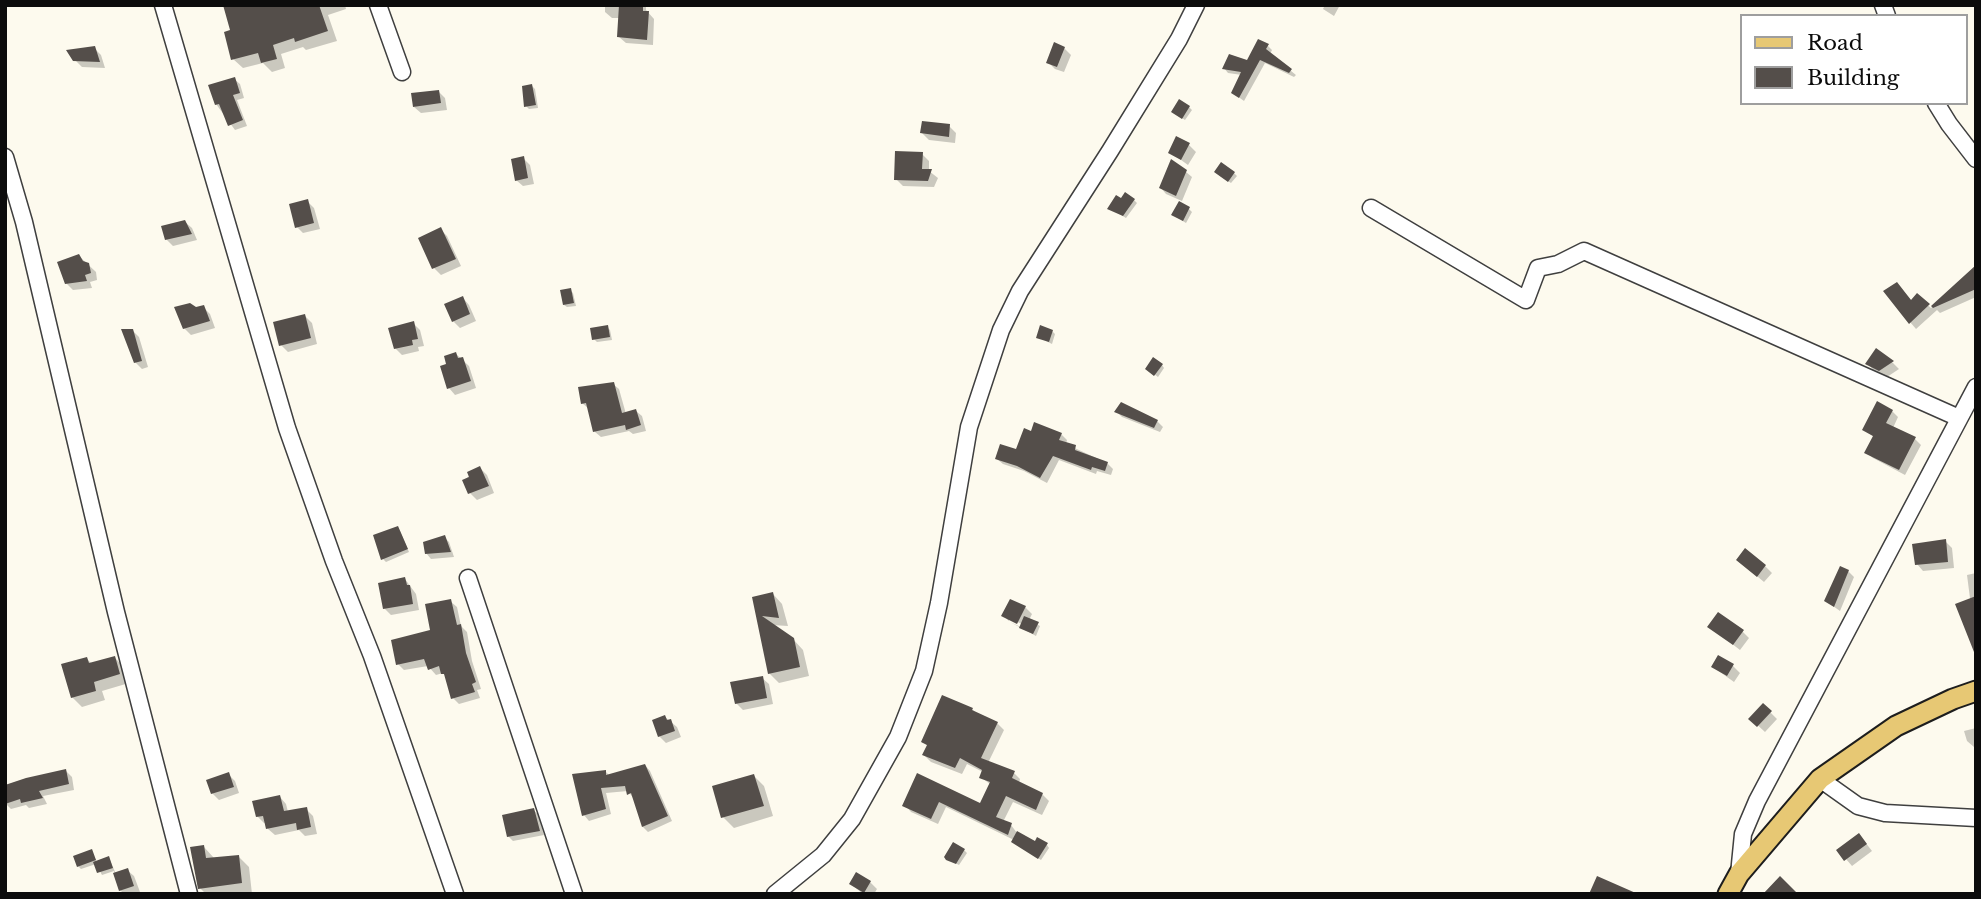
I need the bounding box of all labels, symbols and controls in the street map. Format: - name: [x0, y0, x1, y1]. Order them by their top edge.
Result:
- legend: [1740, 14, 1967, 105]
- text: Road: [1807, 30, 1863, 56]
- text: Building: [1807, 65, 1899, 91]

